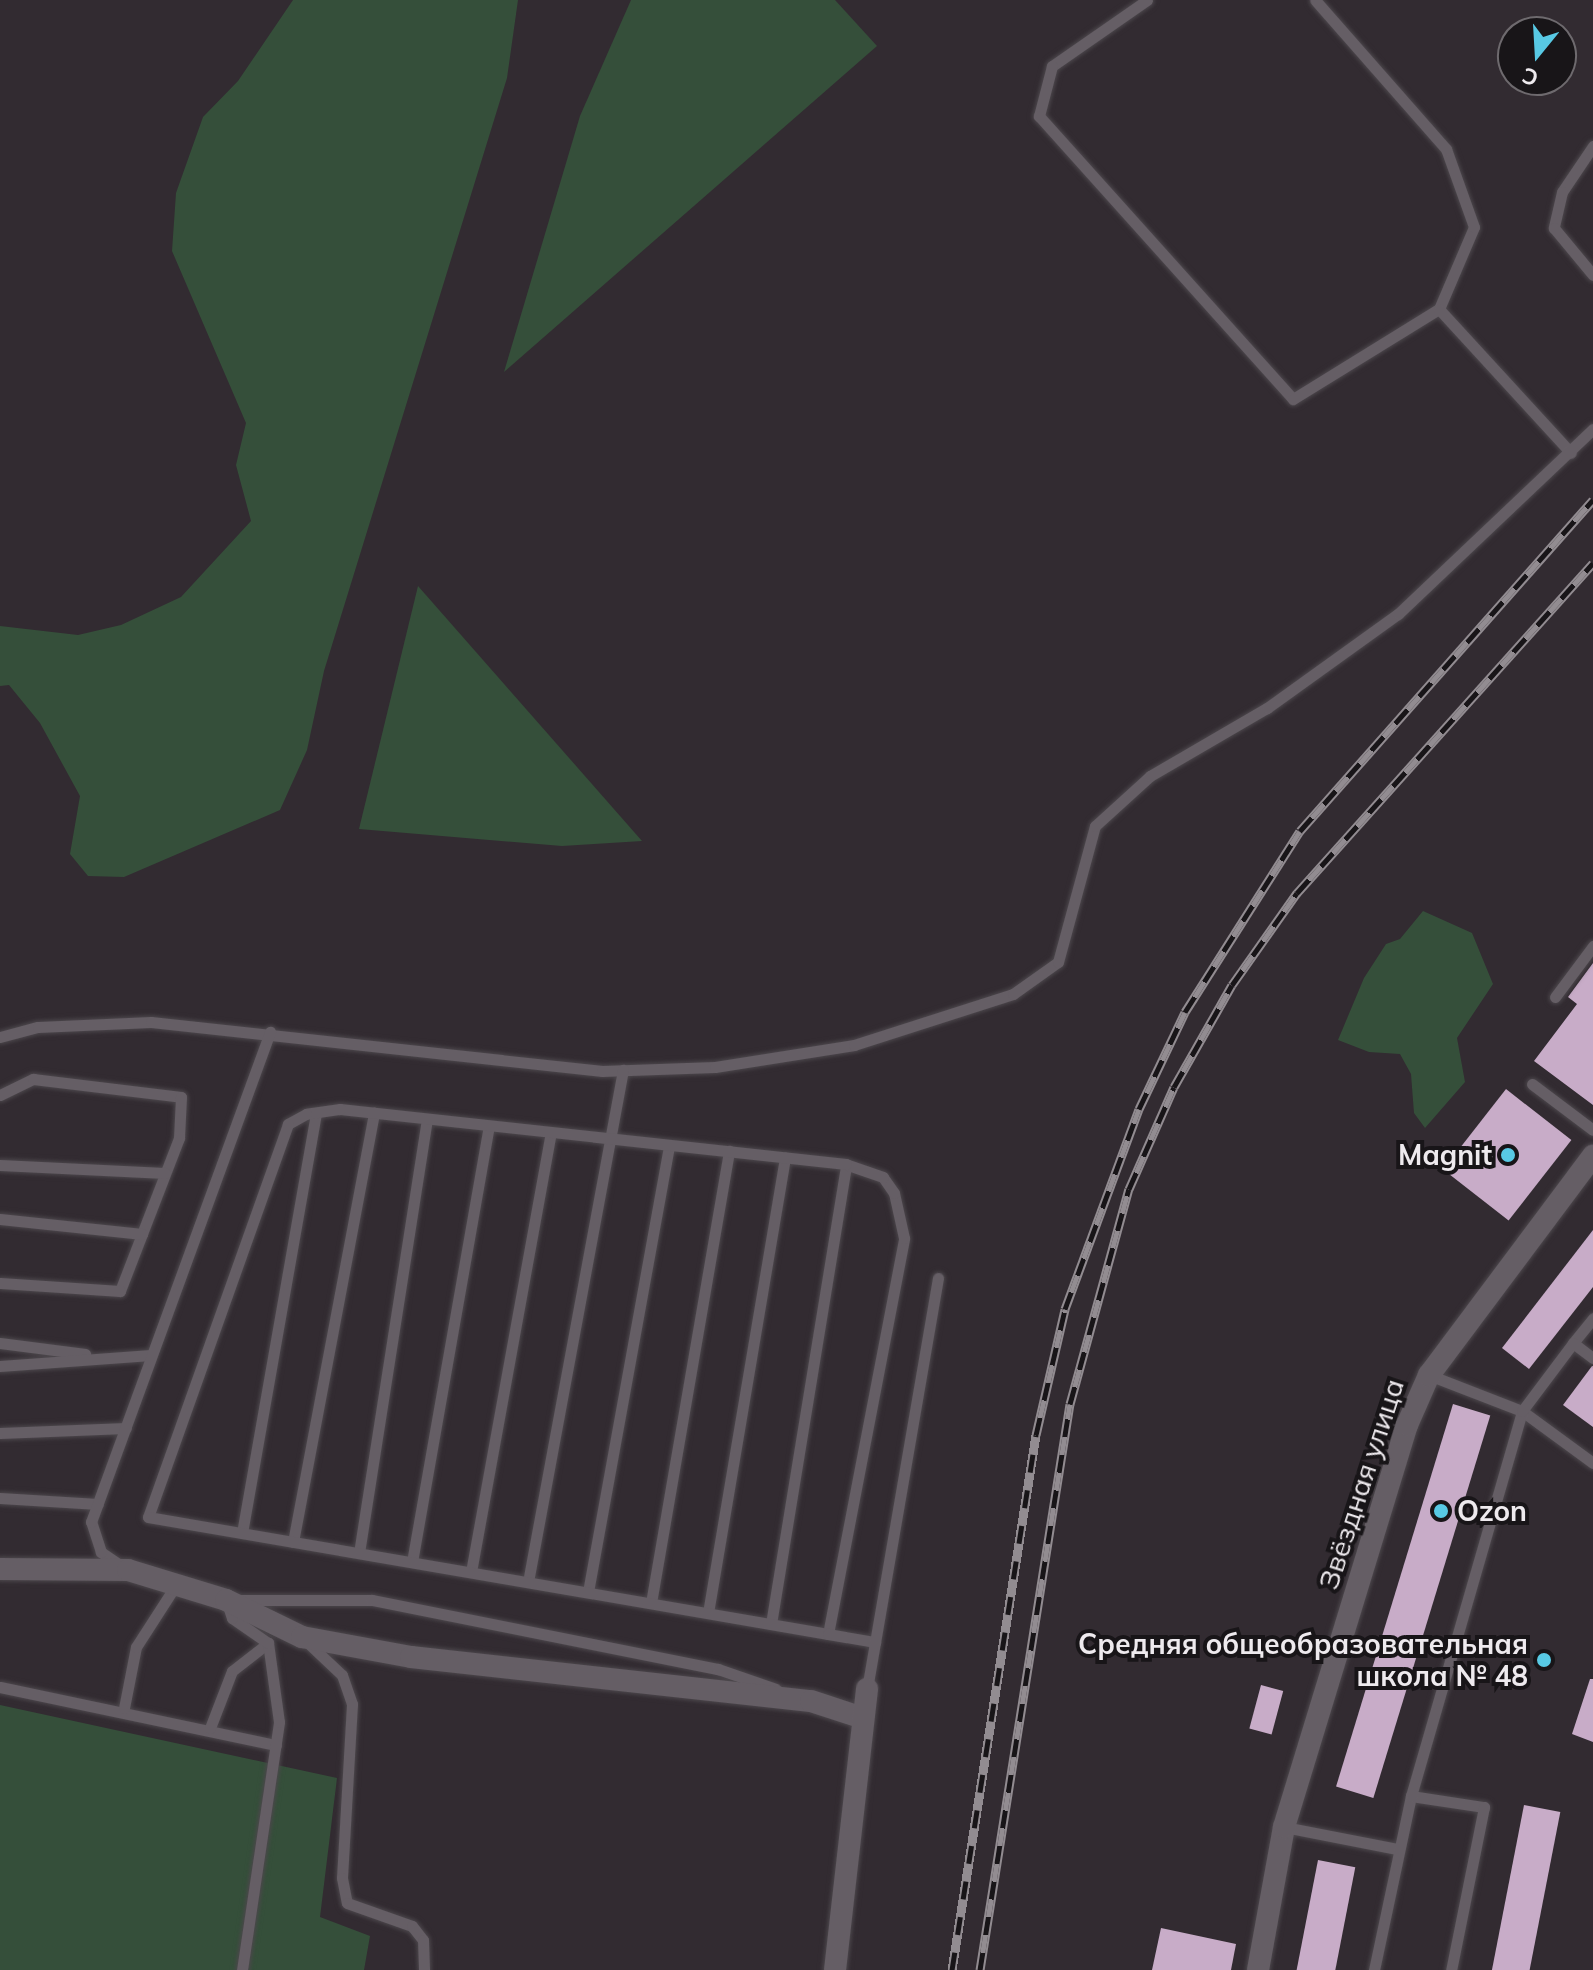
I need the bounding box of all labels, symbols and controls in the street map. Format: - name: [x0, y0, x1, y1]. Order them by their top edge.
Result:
- north arrow: [1497, 16, 1577, 96]
- text: С: [1519, 61, 1542, 93]
- place label: Magnit: [1398, 1138, 1492, 1172]
- marker: Magnit: [1499, 1146, 1517, 1164]
- street label: Звёздная улица: [1311, 1375, 1411, 1593]
- place label: Ozon: [1457, 1494, 1527, 1528]
- marker: Ozon: [1432, 1502, 1450, 1520]
- place label: Средняя общеобразовательная школа № 48: [1078, 1627, 1528, 1693]
- marker: Средняя общеобразовательная школа № 48: [1535, 1651, 1553, 1669]

